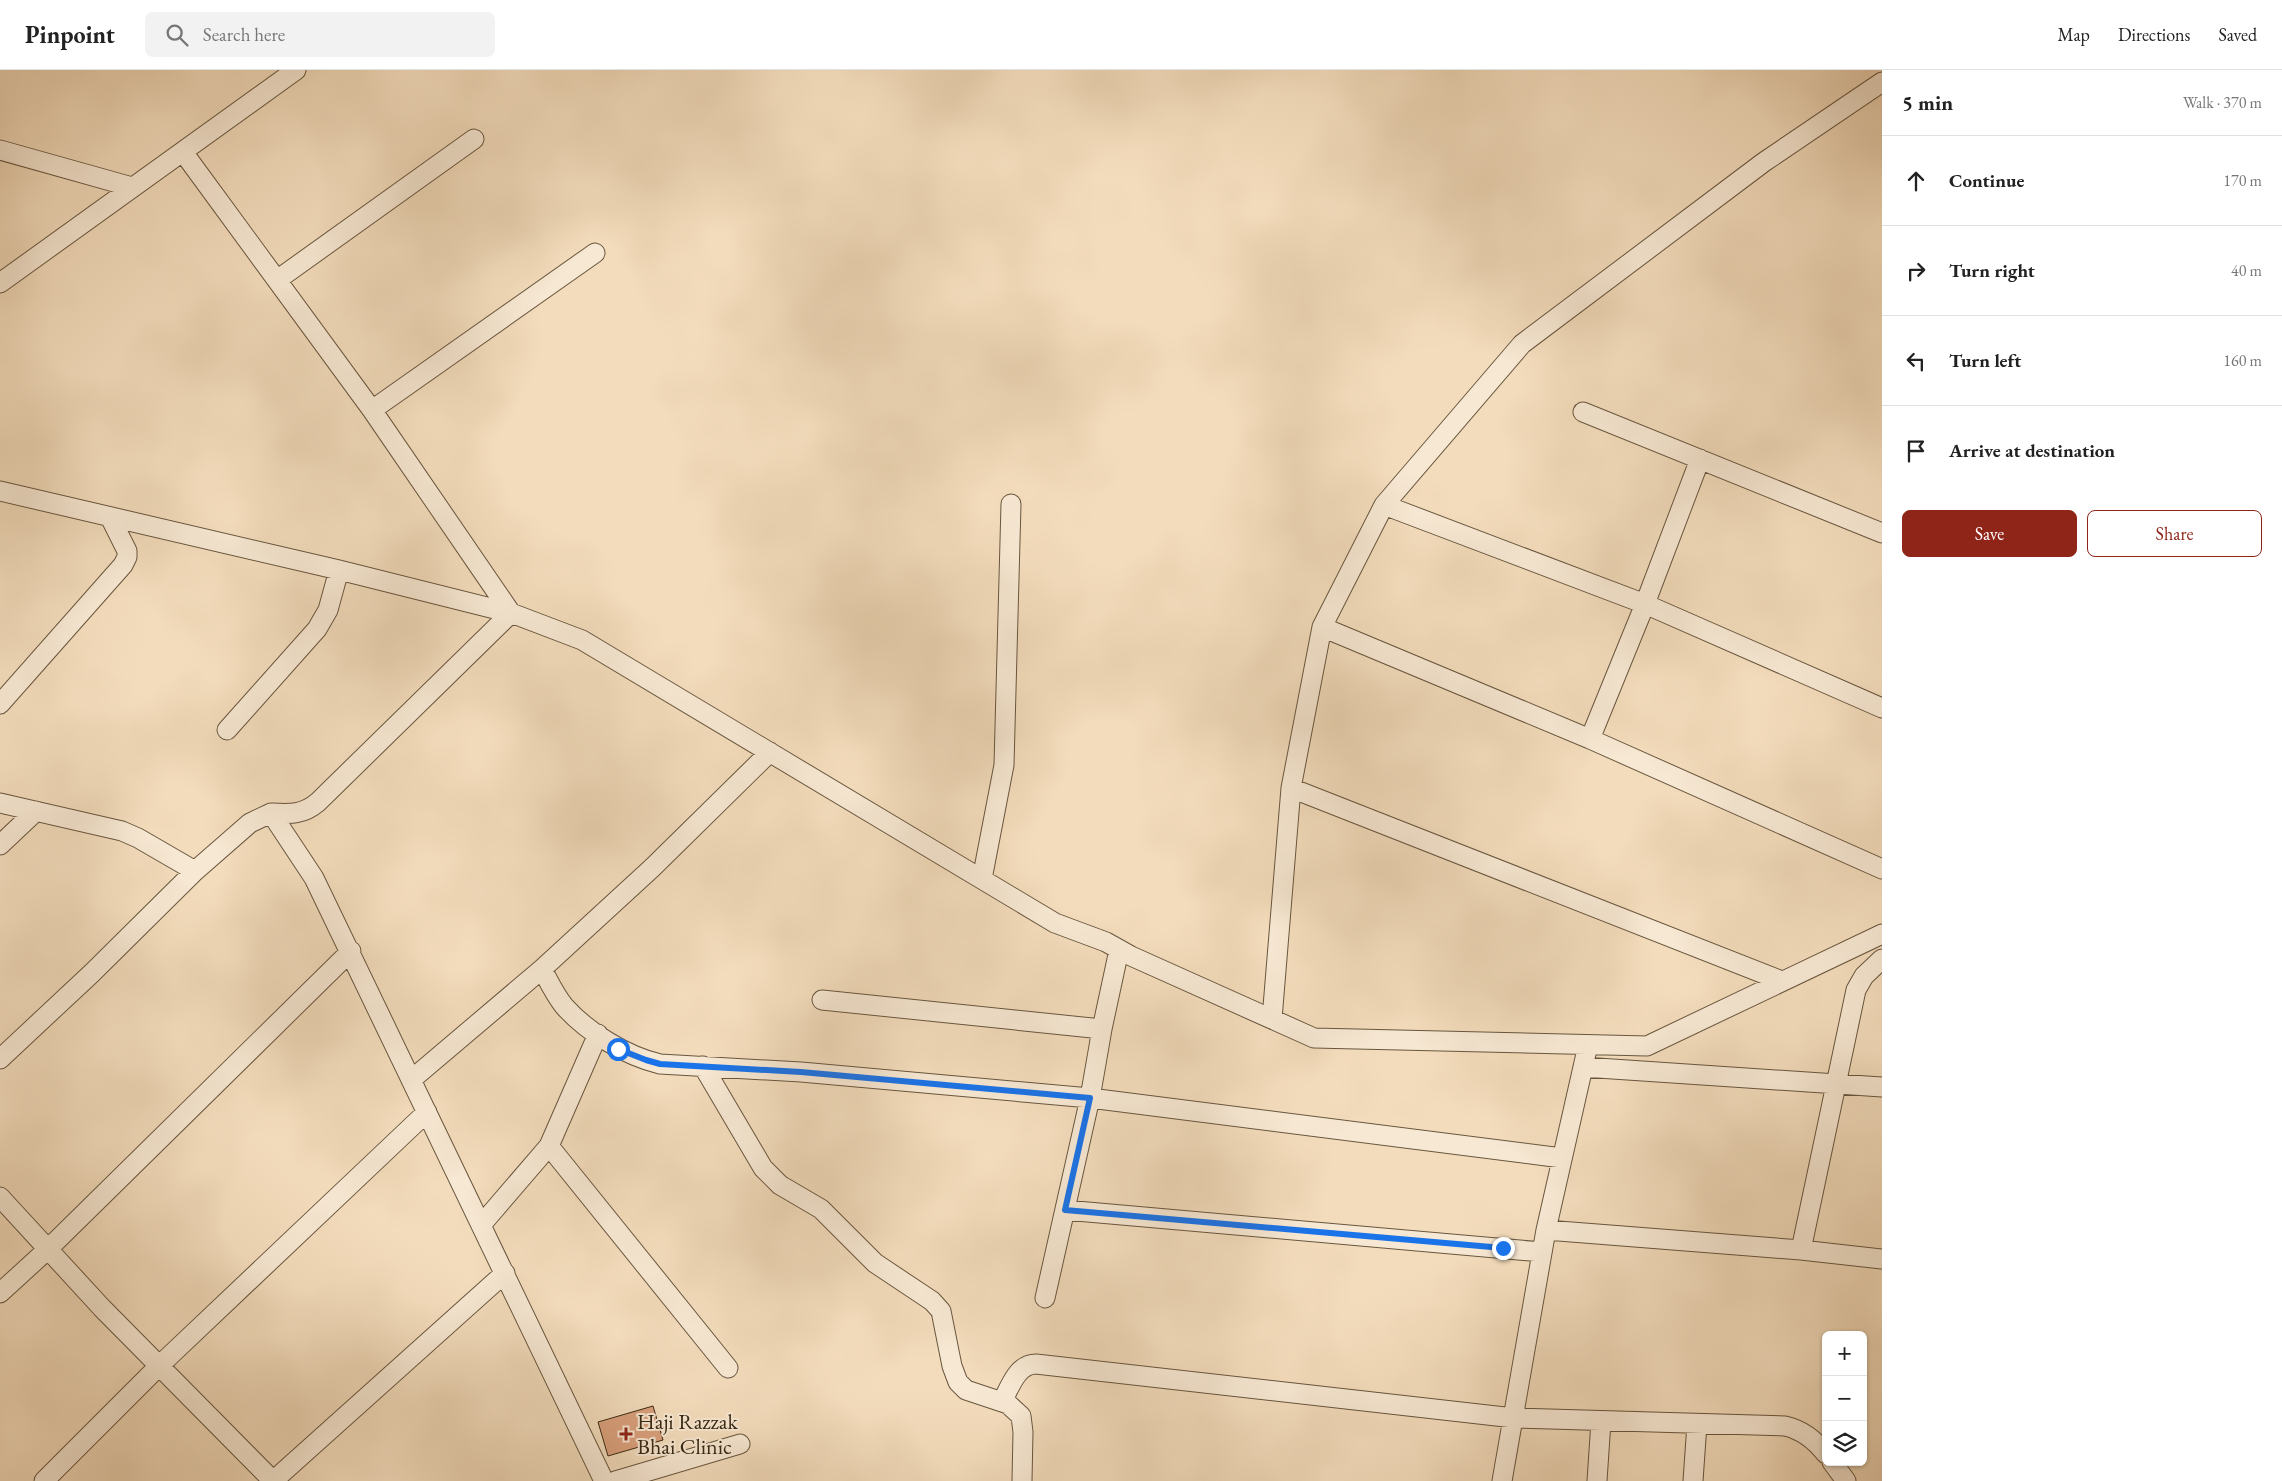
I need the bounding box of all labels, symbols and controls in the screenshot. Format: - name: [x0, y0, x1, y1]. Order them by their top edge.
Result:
- search box: [145, 12, 495, 57]
- text: Pinpoint: [25, 19, 115, 50]
- icon: search: [163, 21, 191, 49]
- text: Search here: [203, 22, 285, 47]
- text: Map: [2058, 23, 2090, 46]
- text: Directions: [2118, 23, 2190, 46]
- text: Saved: [2218, 23, 2257, 46]
- text: 5 min: [1902, 89, 1953, 116]
- text: Walk · 370 m: [2183, 92, 2262, 113]
- icon: ahead: [1902, 167, 1930, 195]
- text: Continue: [1949, 168, 2024, 193]
- text: 170 m: [2223, 170, 2262, 191]
- icon: right: [1902, 257, 1930, 285]
- text: Turn right: [1949, 258, 2035, 283]
- text: 40 m: [2231, 260, 2262, 281]
- icon: left: [1902, 347, 1930, 375]
- text: Turn left: [1949, 348, 2021, 373]
- text: 160 m: [2223, 350, 2262, 371]
- icon: arrive: [1902, 437, 1930, 465]
- text: Arrive at destination: [1949, 438, 2115, 463]
- button: Save: [1902, 510, 2077, 557]
- button: Share: [2087, 510, 2262, 557]
- route start: [607, 1038, 630, 1061]
- route end: [1492, 1237, 1515, 1260]
- map controls: [1822, 1331, 1867, 1466]
- button: +: [1822, 1331, 1867, 1376]
- button: −: [1822, 1376, 1867, 1421]
- place label: Haji Razzak Bhai Clinic: [637, 1407, 739, 1461]
- button: layers: [1822, 1421, 1867, 1466]
- marker: Haji Razzak Bhai Clinic: [619, 1427, 633, 1441]

